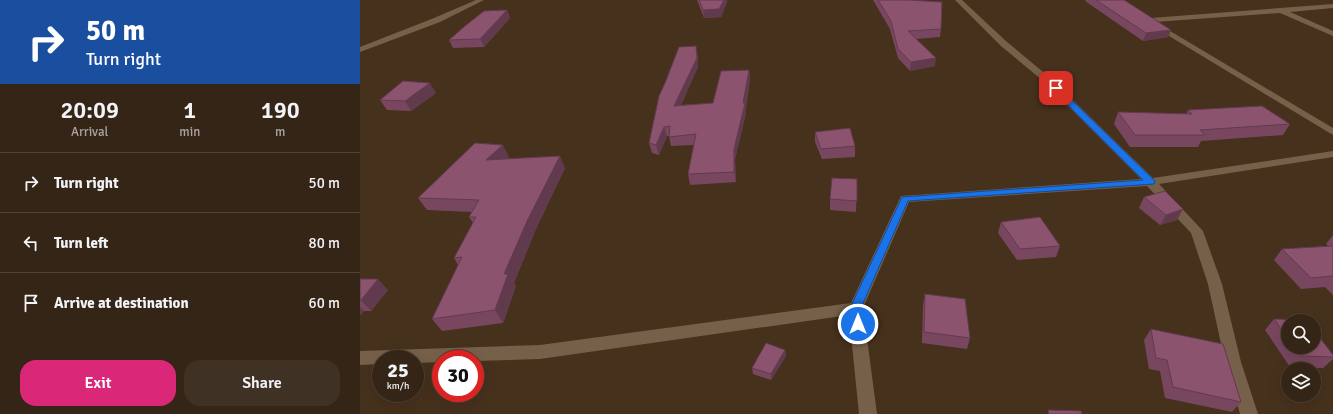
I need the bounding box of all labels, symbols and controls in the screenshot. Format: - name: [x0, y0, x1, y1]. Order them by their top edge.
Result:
- text: 50 m: [86, 14, 145, 48]
- icon: right: [20, 16, 72, 68]
- text: Turn right: [86, 48, 161, 70]
- pin: [1039, 71, 1073, 105]
- icon: arrive: [1045, 77, 1067, 99]
- text: 20:09: [60, 95, 119, 125]
- text: 1: [183, 95, 196, 125]
- text: 190: [261, 95, 300, 125]
- text: Arrival: [71, 124, 108, 140]
- text: min: [179, 124, 200, 140]
- text: m: [275, 124, 285, 140]
- icon: right: [20, 172, 42, 194]
- text: Turn right: [54, 174, 119, 192]
- text: 50 m: [309, 174, 340, 192]
- icon: left: [20, 232, 42, 254]
- text: Turn left: [54, 234, 108, 252]
- text: 80 m: [309, 234, 340, 252]
- icon: arrive: [20, 292, 42, 314]
- text: Arrive at destination: [54, 294, 189, 312]
- text: 60 m: [309, 294, 340, 312]
- position arrow: [837, 303, 879, 345]
- map controls: [1281, 314, 1321, 402]
- button: search: [1281, 314, 1321, 354]
- speed limit sign: 30: [432, 350, 484, 402]
- text: 25: [387, 358, 409, 383]
- button: Exit: [20, 360, 176, 406]
- button: Share: [184, 360, 340, 406]
- button: layers: [1281, 362, 1321, 402]
- text: km/h: [387, 380, 409, 392]

